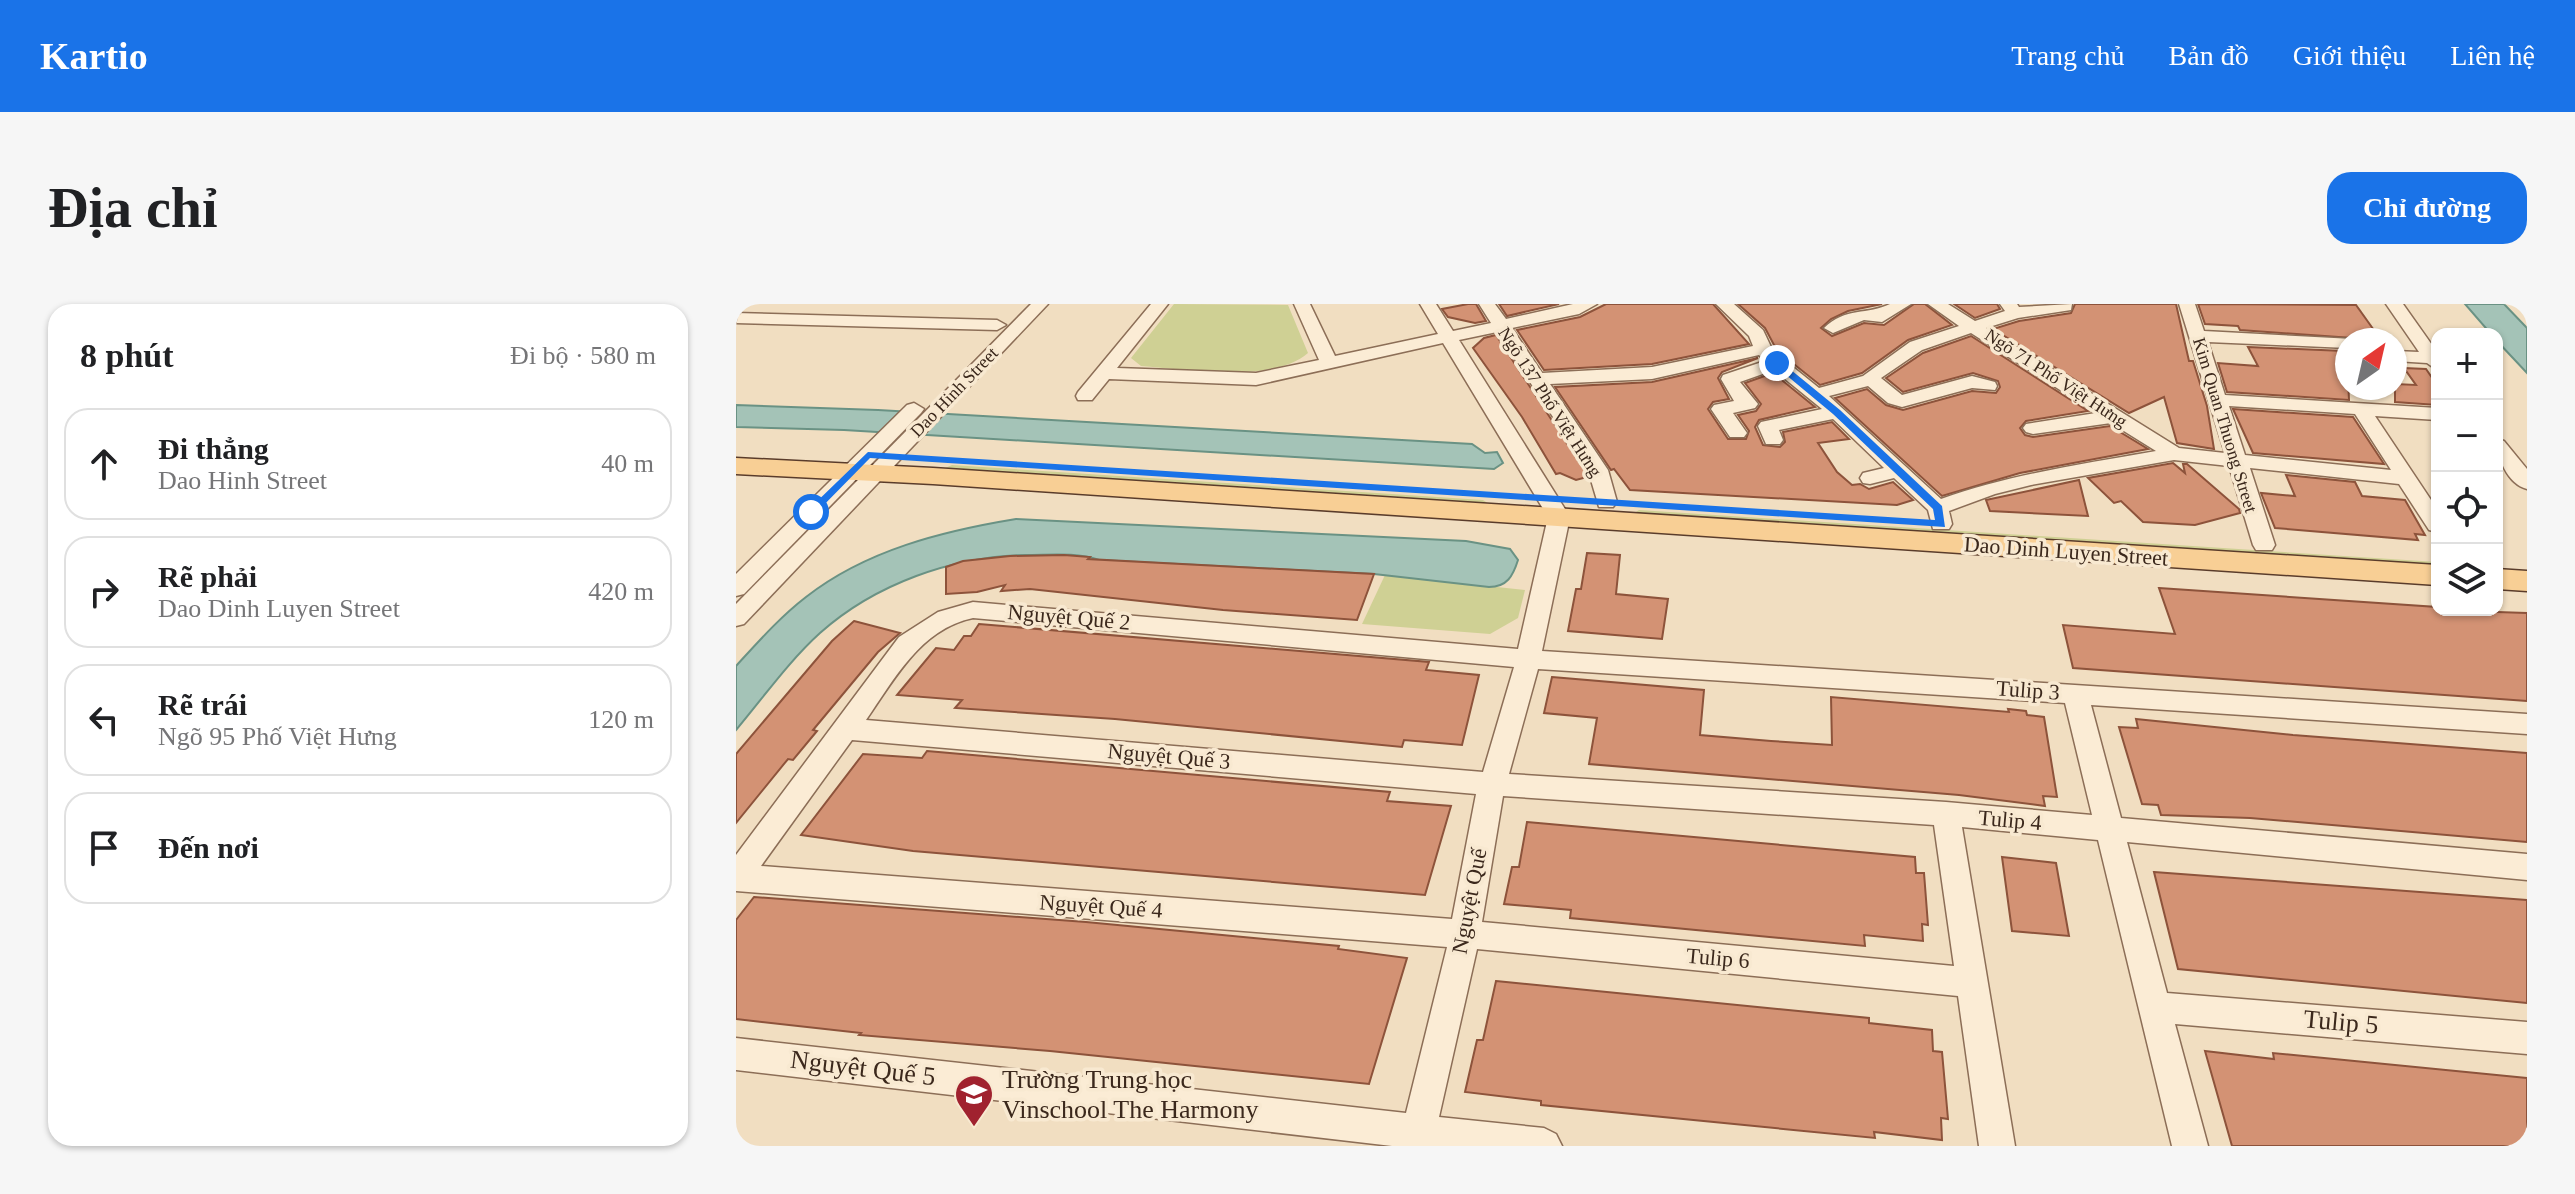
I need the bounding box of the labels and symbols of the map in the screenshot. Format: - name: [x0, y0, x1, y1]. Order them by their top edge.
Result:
- street label: Ngõ 137 Phố Việt Hưng: [1494, 323, 1606, 481]
- street label: Ngõ 71 Phố Việt Hưng: [1981, 325, 2131, 431]
- north arrow: [2335, 328, 2407, 400]
- street label: Kim Quan Thuong Street: [2189, 335, 2261, 515]
- street label: Dao Hinh Street: [906, 343, 1002, 441]
- route end: [1759, 345, 1795, 381]
- route start: [793, 494, 829, 530]
- street label: Dao Dinh Luyen Street: [1963, 531, 2169, 571]
- street label: Nguyệt Quế 2: [1006, 599, 1132, 635]
- street label: Tulip 3: [1996, 675, 2060, 705]
- street label: Nguyệt Quế 3: [1106, 738, 1232, 774]
- street label: Tulip 4: [1977, 805, 2043, 835]
- street label: Nguyệt Quế: [1447, 845, 1492, 956]
- street label: Nguyệt Quế 4: [1039, 889, 1163, 923]
- street label: Tulip 6: [1685, 943, 1751, 973]
- street label: Tulip 5: [2302, 1004, 2380, 1040]
- street label: Nguyệt Quế 5: [789, 1045, 937, 1091]
- place label: Trường Trung học Vinschool The Harmony: [1002, 1065, 1258, 1124]
- school or university icon: Trường Trung học Vinschool The Harmony: [953, 1073, 995, 1128]

